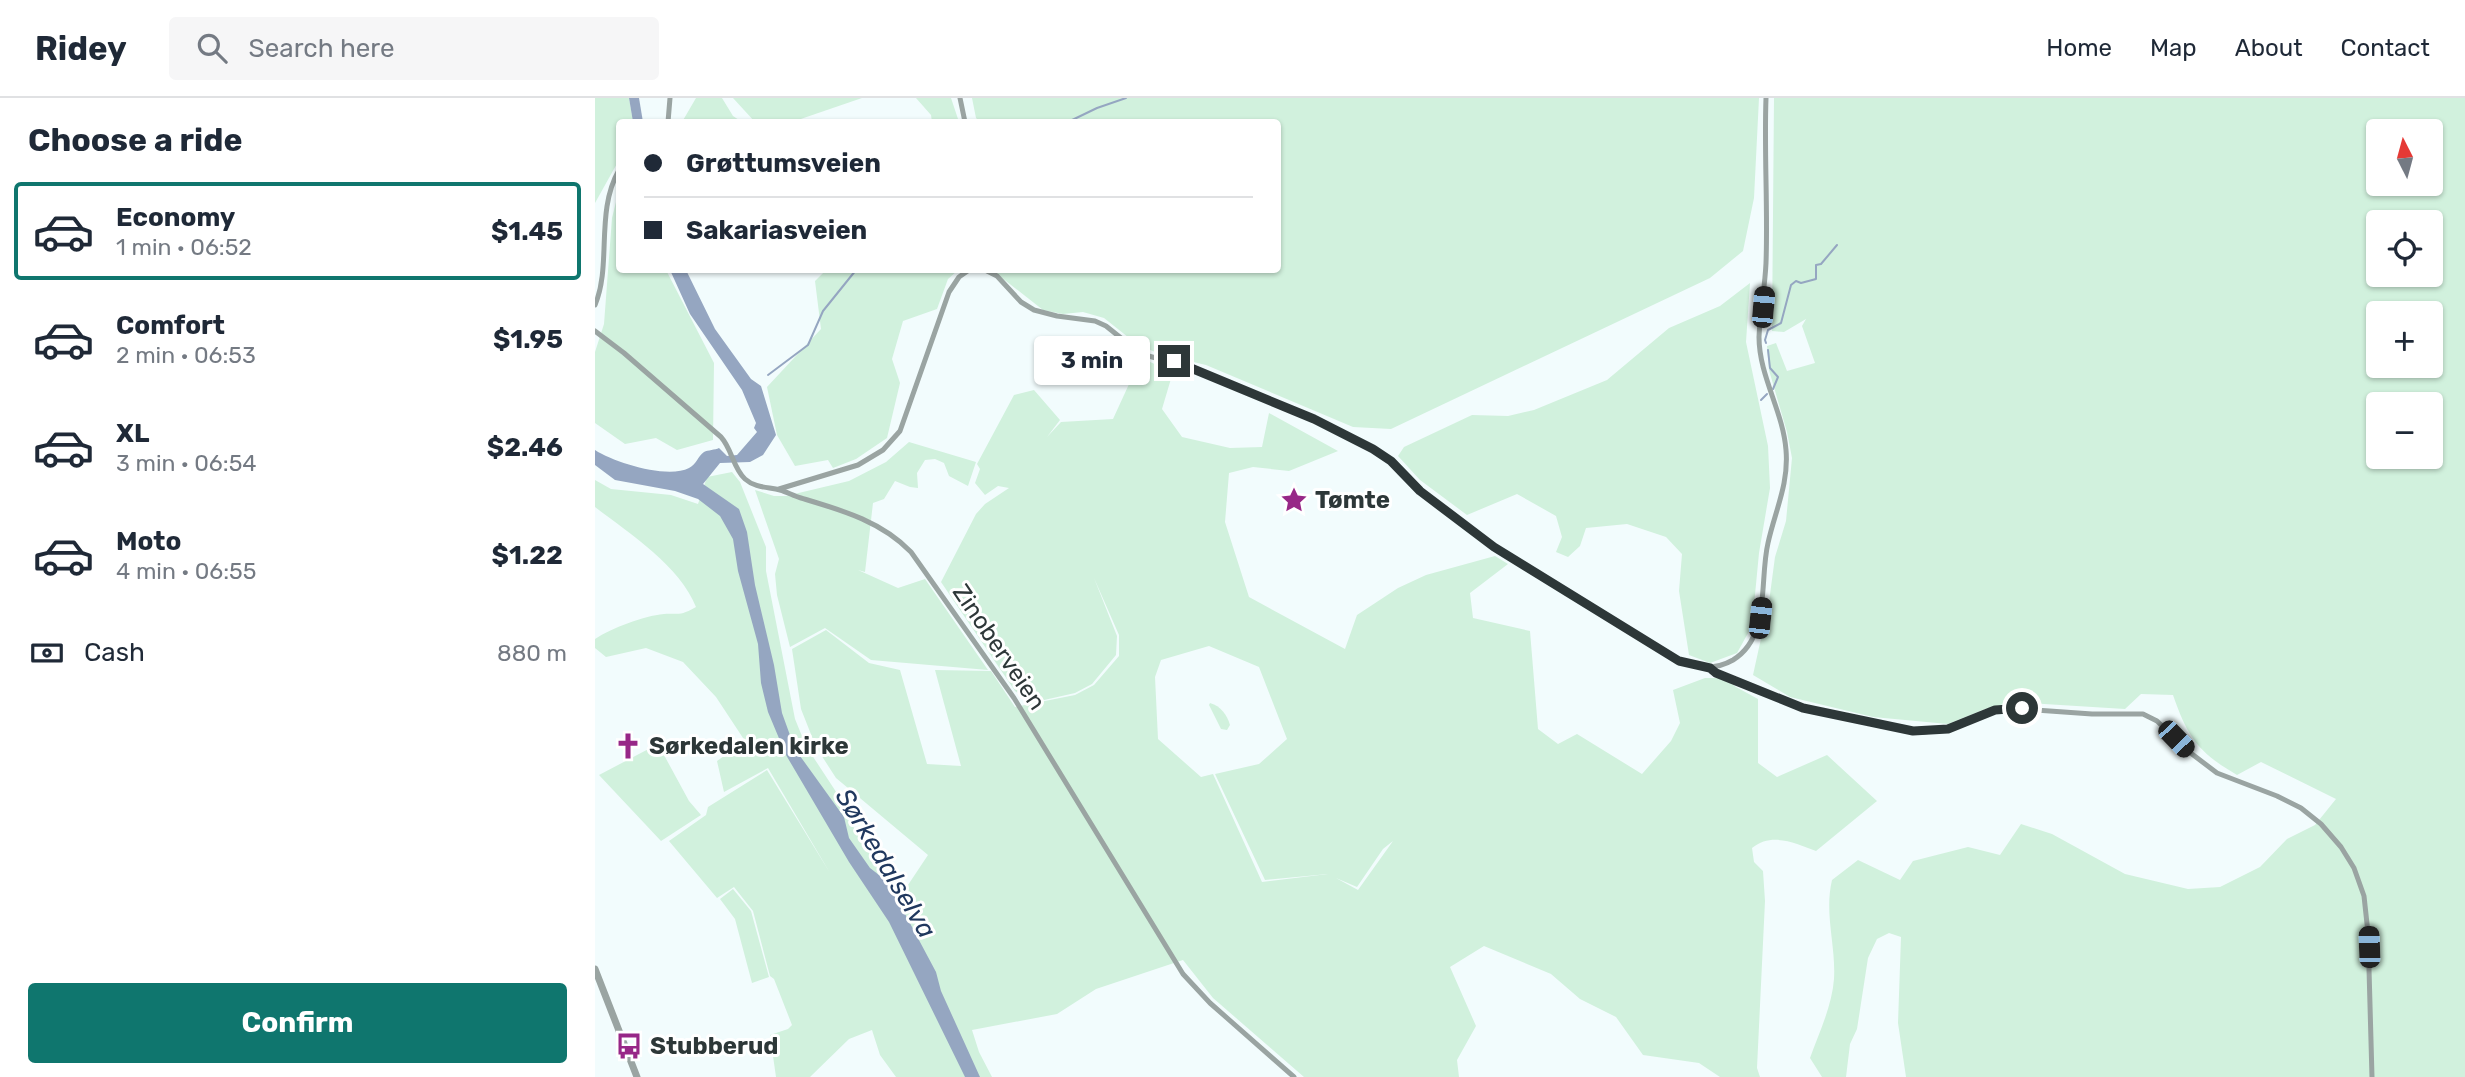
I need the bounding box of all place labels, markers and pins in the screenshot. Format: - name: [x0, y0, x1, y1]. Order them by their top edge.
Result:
- place icon: Tømte: [1279, 485, 1309, 515]
- place label: Tømte: [1315, 486, 1390, 514]
- church icon: Sørkedalen kirke: [613, 731, 643, 761]
- place label: Sørkedalen kirke: [649, 732, 849, 760]
- bus stop icon: Stubberud: [614, 1031, 644, 1061]
- place label: Stubberud: [650, 1032, 778, 1060]

